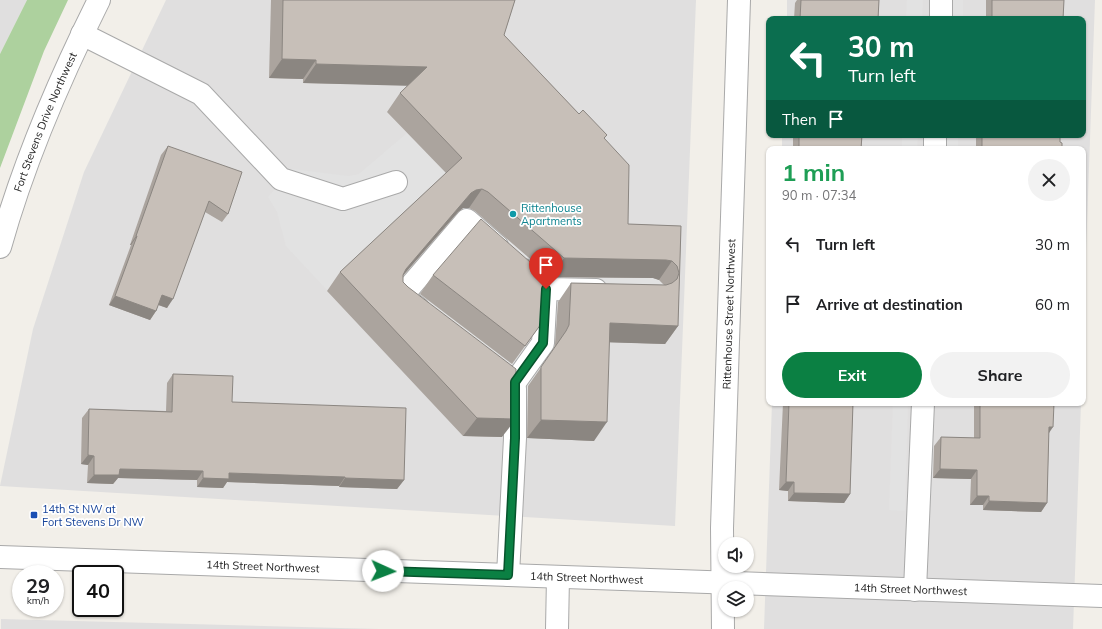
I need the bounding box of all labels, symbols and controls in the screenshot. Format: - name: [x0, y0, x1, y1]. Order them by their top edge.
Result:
- text: 30 m: [848, 29, 914, 64]
- icon: left: [782, 32, 834, 84]
- street label: Fort Stevens Drive Northwest: [11, 50, 80, 194]
- text: Turn left: [848, 64, 916, 87]
- icon: arrive: [825, 108, 847, 130]
- text: Then: [782, 110, 817, 129]
- text: 1 min: [782, 157, 845, 187]
- button: close: [1028, 159, 1070, 201]
- text: 90 m · 07:34: [782, 187, 856, 203]
- place label: Rittenhouse Apartments: [521, 201, 582, 228]
- marker: Rittenhouse Apartments: [508, 209, 518, 219]
- icon: left: [782, 233, 804, 255]
- text: Turn left: [816, 235, 875, 254]
- text: 30 m: [1035, 235, 1070, 254]
- street label: Rittenhouse Street Northwest: [719, 238, 738, 390]
- pin: [529, 248, 563, 289]
- icon: arrive: [535, 254, 557, 276]
- icon: arrive: [782, 293, 804, 315]
- text: Arrive at destination: [816, 295, 963, 314]
- text: 60 m: [1035, 295, 1070, 314]
- button: Exit: [782, 352, 922, 398]
- button: Share: [930, 352, 1070, 398]
- place label: 14th St NW at Fort Stevens Dr NW: [42, 502, 144, 529]
- marker: 14th St NW at Fort Stevens Dr NW: [29, 510, 39, 520]
- map controls: [718, 537, 754, 617]
- button: sound: [718, 537, 754, 573]
- position arrow: [362, 550, 404, 592]
- street label: 14th Street Northwest: [206, 557, 320, 575]
- speed limit sign: 40: [72, 565, 124, 617]
- street label: 14th Street Northwest: [530, 569, 644, 587]
- text: 29: [26, 573, 50, 598]
- street label: 14th Street Northwest: [853, 580, 968, 598]
- button: layers: [718, 581, 754, 617]
- text: km/h: [27, 594, 49, 607]

